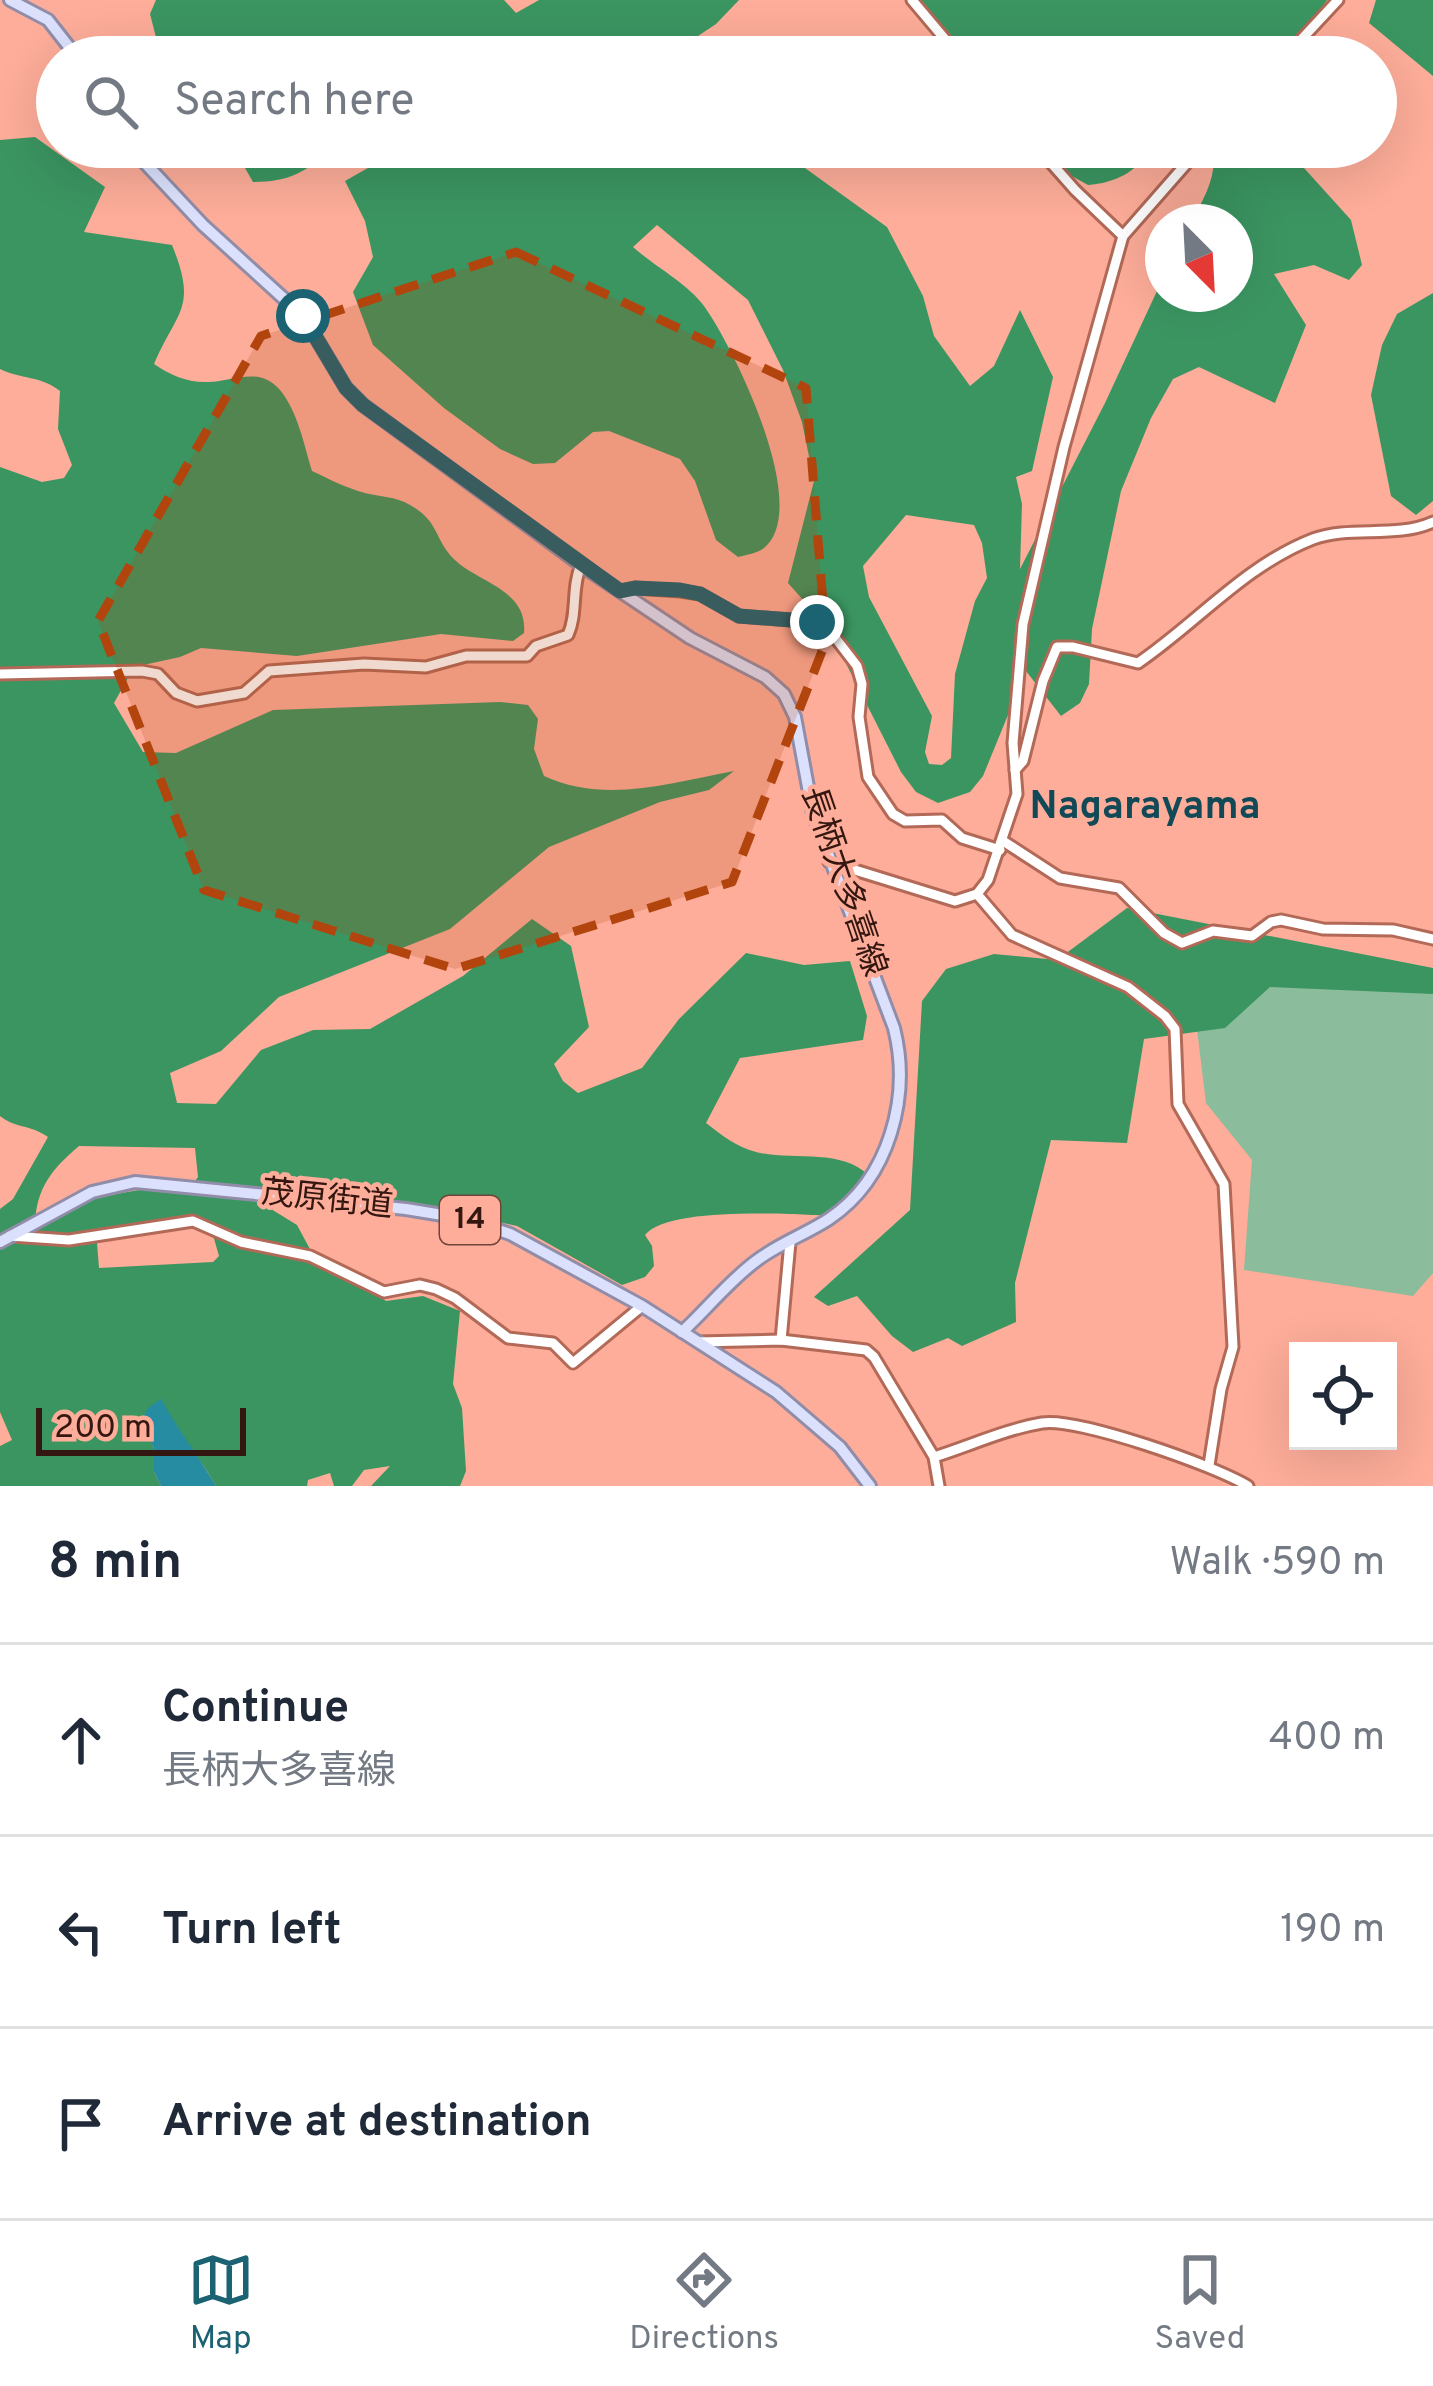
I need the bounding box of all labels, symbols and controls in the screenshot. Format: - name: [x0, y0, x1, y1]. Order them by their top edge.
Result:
- search box: [36, 36, 1397, 168]
- icon: search: [78, 69, 144, 135]
- text: Search here: [174, 74, 414, 131]
- north arrow: [1145, 204, 1253, 312]
- route start: [276, 289, 330, 343]
- route end: [790, 595, 844, 649]
- street label: 長柄大多喜線: [790, 782, 894, 982]
- district label: Nagarayama: [1030, 784, 1260, 833]
- street label: 茂原街道: [259, 1173, 395, 1229]
- road number: 14: [440, 1196, 500, 1244]
- map controls: [1289, 1342, 1397, 1450]
- button: locate: [1289, 1342, 1397, 1450]
- scale bar: [36, 1402, 246, 1455]
- text: 200 m: [54, 1408, 152, 1450]
- text: 8 min: [48, 1532, 182, 1597]
- text: Walk · 590 m: [1169, 1540, 1385, 1589]
- text: Continue: [162, 1681, 349, 1738]
- icon: ahead: [48, 1707, 114, 1773]
- text: 400 m: [1269, 1715, 1385, 1764]
- text: 長柄大多喜線: [162, 1749, 396, 1798]
- icon: left: [48, 1899, 114, 1965]
- text: Turn left: [162, 1903, 341, 1960]
- text: 190 m: [1280, 1907, 1385, 1956]
- icon: arrive: [48, 2091, 114, 2157]
- text: Arrive at destination: [162, 2095, 592, 2152]
- tab: Map: [188, 2247, 254, 2361]
- tab: Directions: [629, 2247, 779, 2361]
- tab: Saved: [1155, 2247, 1245, 2361]

